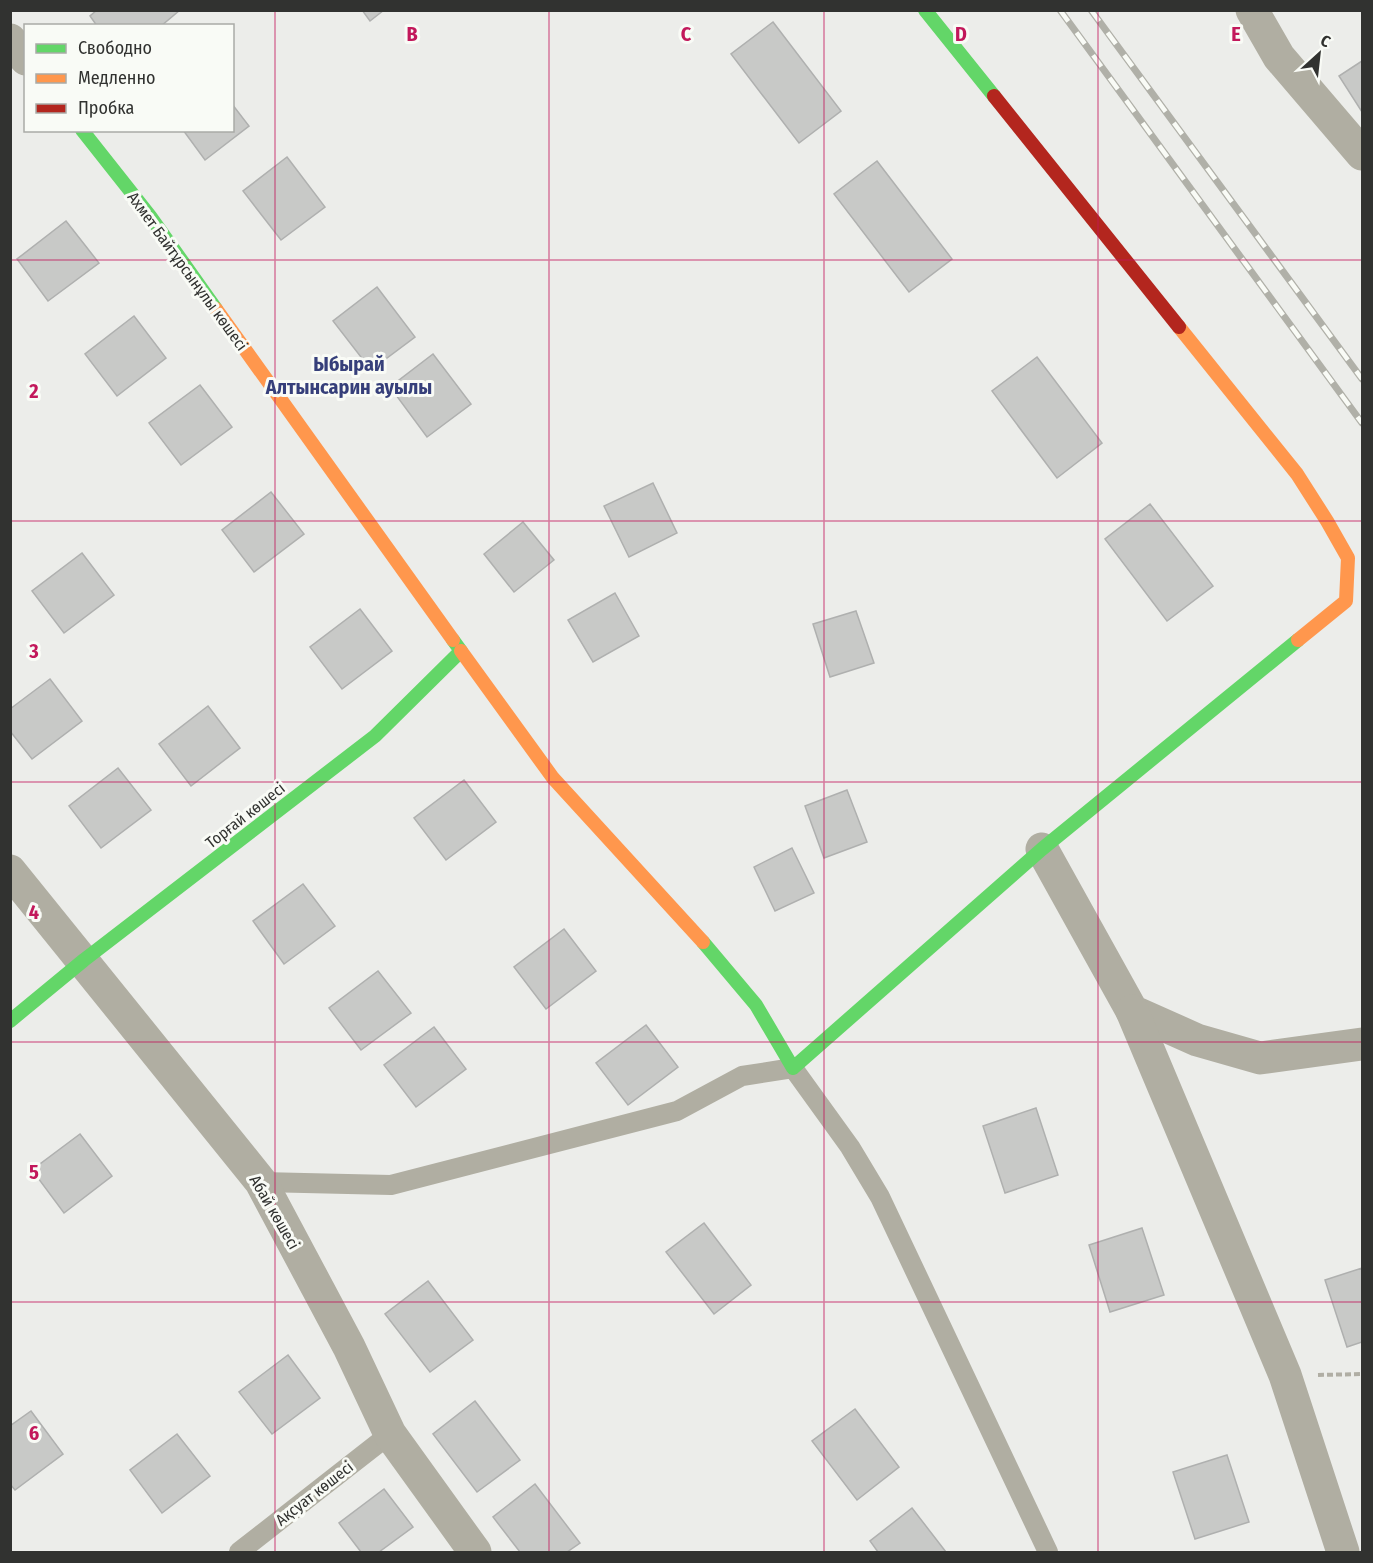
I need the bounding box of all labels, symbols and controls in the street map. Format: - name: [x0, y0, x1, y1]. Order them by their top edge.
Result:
- text: B: [406, 22, 418, 46]
- text: C: [681, 22, 692, 46]
- text: D: [955, 22, 967, 46]
- text: E: [1231, 22, 1241, 46]
- legend: [24, 24, 234, 132]
- north arrow: [1289, 24, 1349, 84]
- text: С: [1318, 31, 1334, 52]
- text: Свободно: [78, 37, 152, 59]
- text: Медленно: [78, 67, 156, 89]
- text: Пробка: [78, 97, 134, 119]
- street label: Ахмет Байтұрсынұлы көшесі: [124, 188, 252, 354]
- district label: Ыбырай Алтынсарин ауылы: [265, 352, 432, 399]
- text: 2: [28, 379, 39, 403]
- text: 3: [28, 639, 39, 663]
- street label: Торғай көшесі: [202, 779, 289, 852]
- text: 4: [29, 900, 39, 924]
- text: 5: [29, 1160, 39, 1184]
- street label: Абай көшесі: [246, 1172, 303, 1253]
- text: 6: [29, 1421, 39, 1445]
- street label: Ақсуат көшесі: [272, 1457, 357, 1530]

